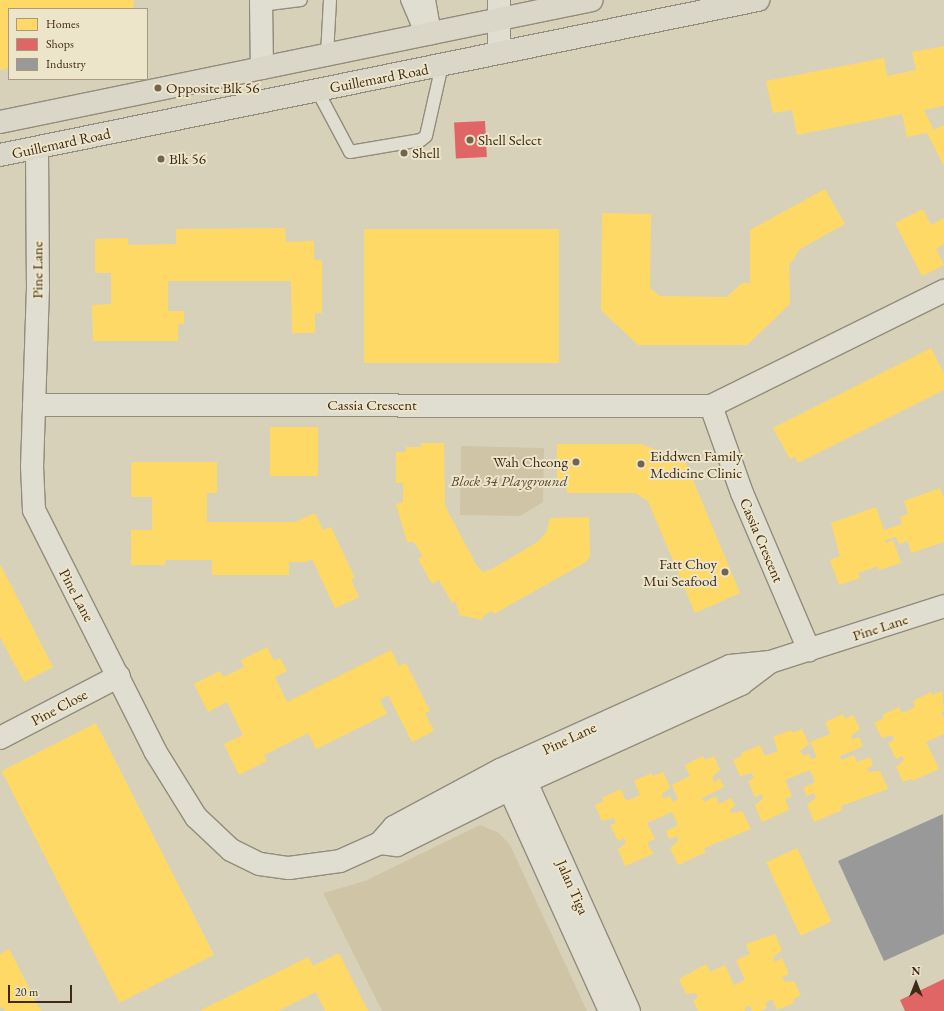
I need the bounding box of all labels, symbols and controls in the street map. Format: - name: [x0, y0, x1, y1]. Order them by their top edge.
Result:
- legend: [8, 8, 148, 80]
- text: Homes: [46, 16, 80, 32]
- text: Shops: [46, 36, 74, 52]
- text: Industry: [46, 56, 86, 72]
- street label: Guillemard Road: [328, 60, 430, 96]
- place label: Opposite Blk 56: [166, 79, 259, 97]
- marker: Opposite Blk 56: [153, 83, 163, 93]
- street label: Guillemard Road: [10, 124, 112, 162]
- place label: Shell Select: [478, 131, 542, 149]
- marker: Shell Select: [465, 135, 475, 145]
- place label: Shell: [412, 144, 440, 162]
- marker: Shell: [399, 148, 409, 158]
- place label: Blk 56: [169, 150, 206, 168]
- marker: Blk 56: [156, 154, 166, 164]
- street label: Pine Lane: [28, 241, 46, 299]
- street label: Cassia Crescent: [327, 396, 417, 414]
- place label: Eiddwen Family Medicine Clinic: [650, 446, 743, 481]
- place label: Wah Cheong: [493, 453, 568, 471]
- marker: Wah Cheong: [571, 457, 581, 467]
- marker: Eiddwen Family Medicine Clinic: [635, 458, 647, 470]
- park label: Block 34 Playground: [451, 472, 567, 490]
- street label: Cassia Crescent: [736, 495, 788, 585]
- place label: Fatt Choy Mui Seafood: [643, 554, 717, 589]
- street label: Pine Lane: [56, 566, 98, 624]
- marker: Fatt Choy Mui Seafood: [720, 567, 730, 577]
- street label: Pine Lane: [850, 610, 910, 644]
- street label: Pine Close: [28, 685, 90, 729]
- street label: Pine Lane: [539, 718, 599, 758]
- street label: Jalan Tiga: [553, 857, 593, 917]
- north arrow: [896, 963, 936, 1003]
- text: N: [912, 964, 920, 978]
- scale bar: [10, 977, 74, 1003]
- text: 20 m: [15, 984, 38, 1000]

